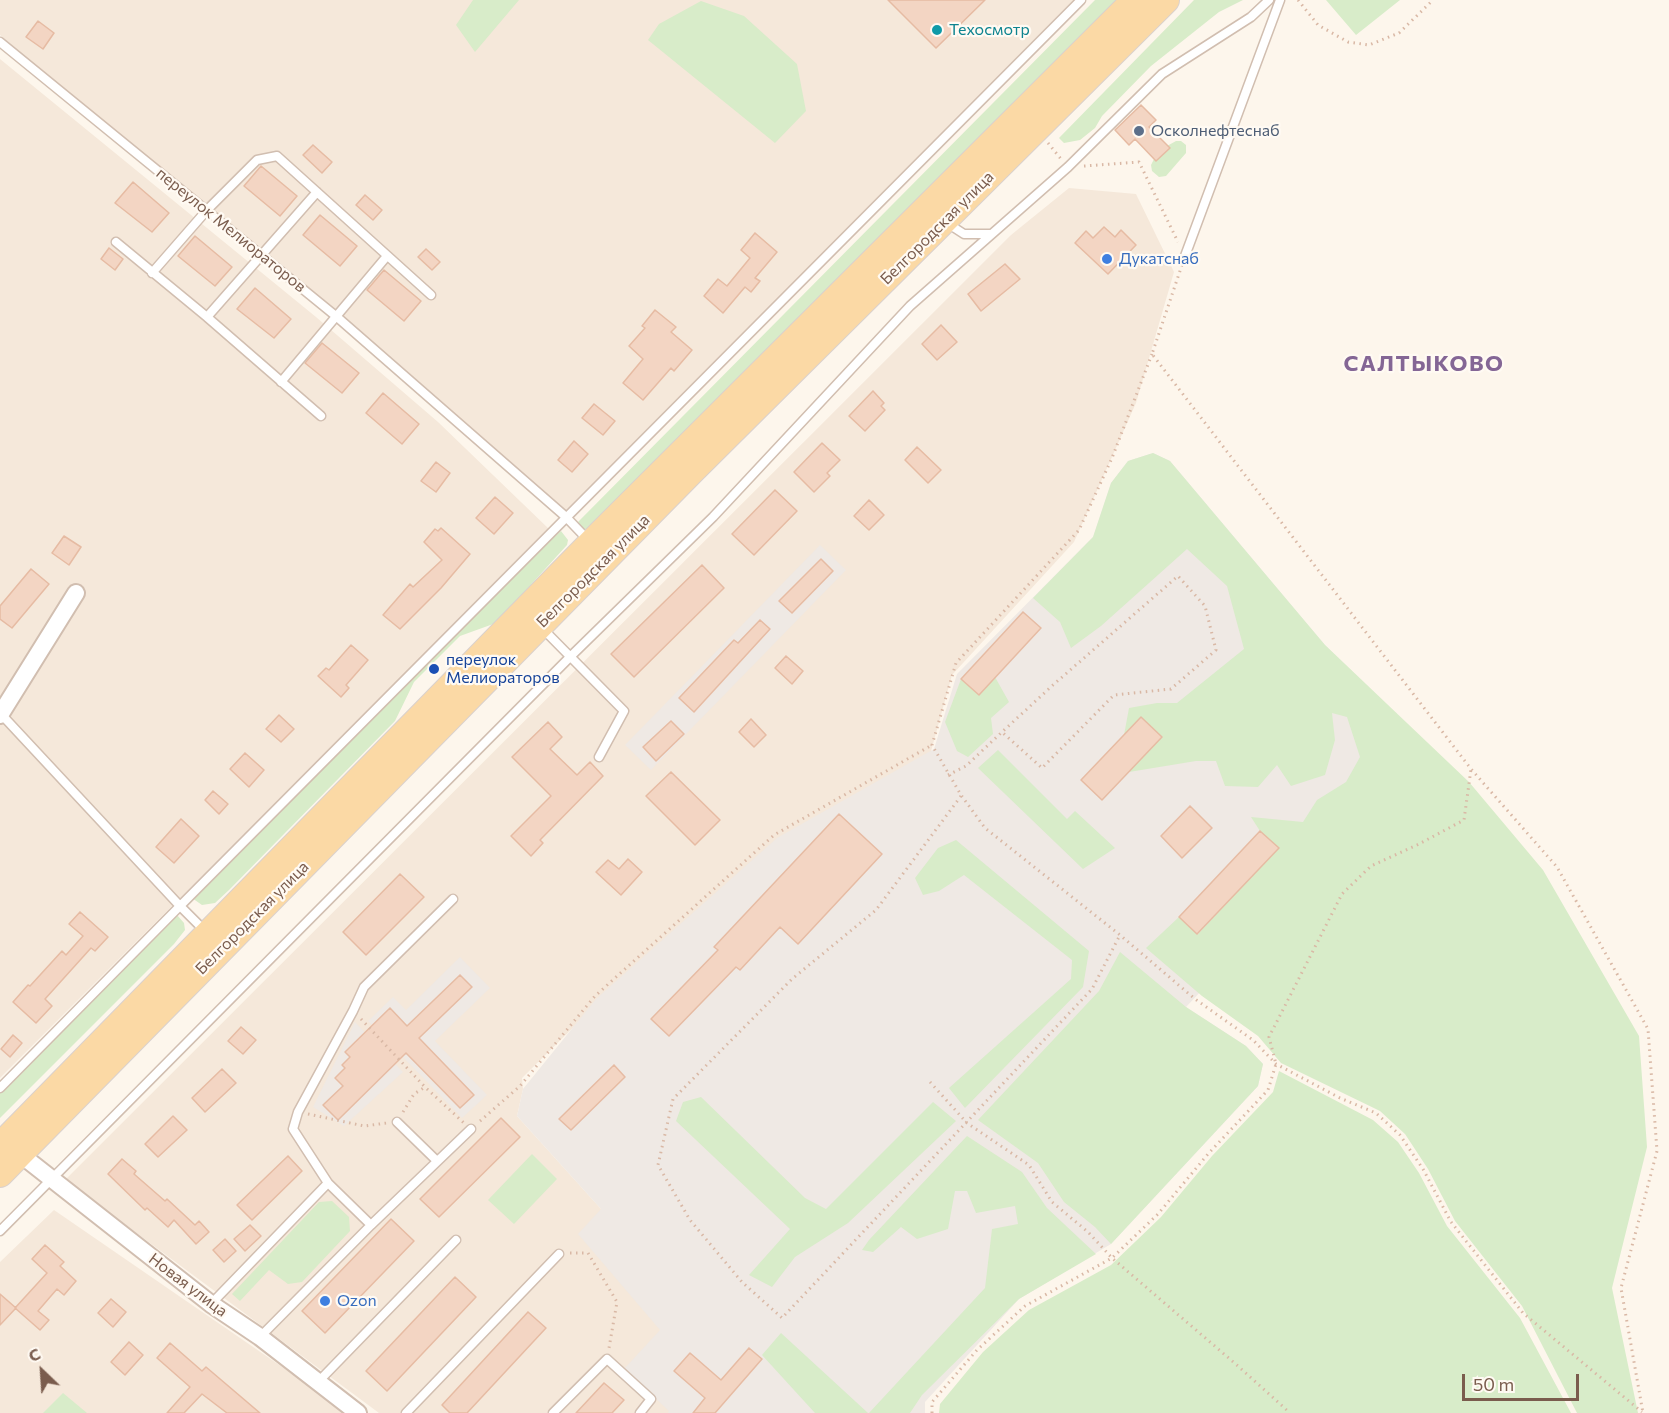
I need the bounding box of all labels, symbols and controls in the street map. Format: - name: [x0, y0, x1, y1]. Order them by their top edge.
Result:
- place label: Техосмотр: [949, 20, 1030, 40]
- marker: Техосмотр: [930, 23, 944, 37]
- place label: Осколнефтеснаб: [1151, 121, 1280, 141]
- marker: Осколнефтеснаб: [1132, 124, 1146, 138]
- street label: переулок Мелиораторов: [152, 164, 310, 296]
- street label: Белгородская улица: [876, 167, 998, 289]
- place label: Дукатснаб: [1119, 249, 1199, 269]
- marker: Дукатснаб: [1100, 252, 1114, 266]
- district label: САЛТЫКОВО: [1344, 351, 1504, 377]
- street label: Белгородская улица: [532, 510, 654, 632]
- place label: переулок Мелиораторов: [446, 650, 560, 688]
- marker: переулок Мелиораторов: [427, 662, 441, 676]
- street label: Белгородская улица: [191, 857, 313, 979]
- street label: Новая улица: [145, 1249, 231, 1321]
- place label: Ozon: [337, 1291, 377, 1311]
- marker: Ozon: [318, 1294, 332, 1308]
- north arrow: [12, 1341, 72, 1401]
- text: С: [25, 1343, 43, 1365]
- scale bar: [1465, 1362, 1582, 1400]
- text: 50 m: [1473, 1373, 1514, 1395]

